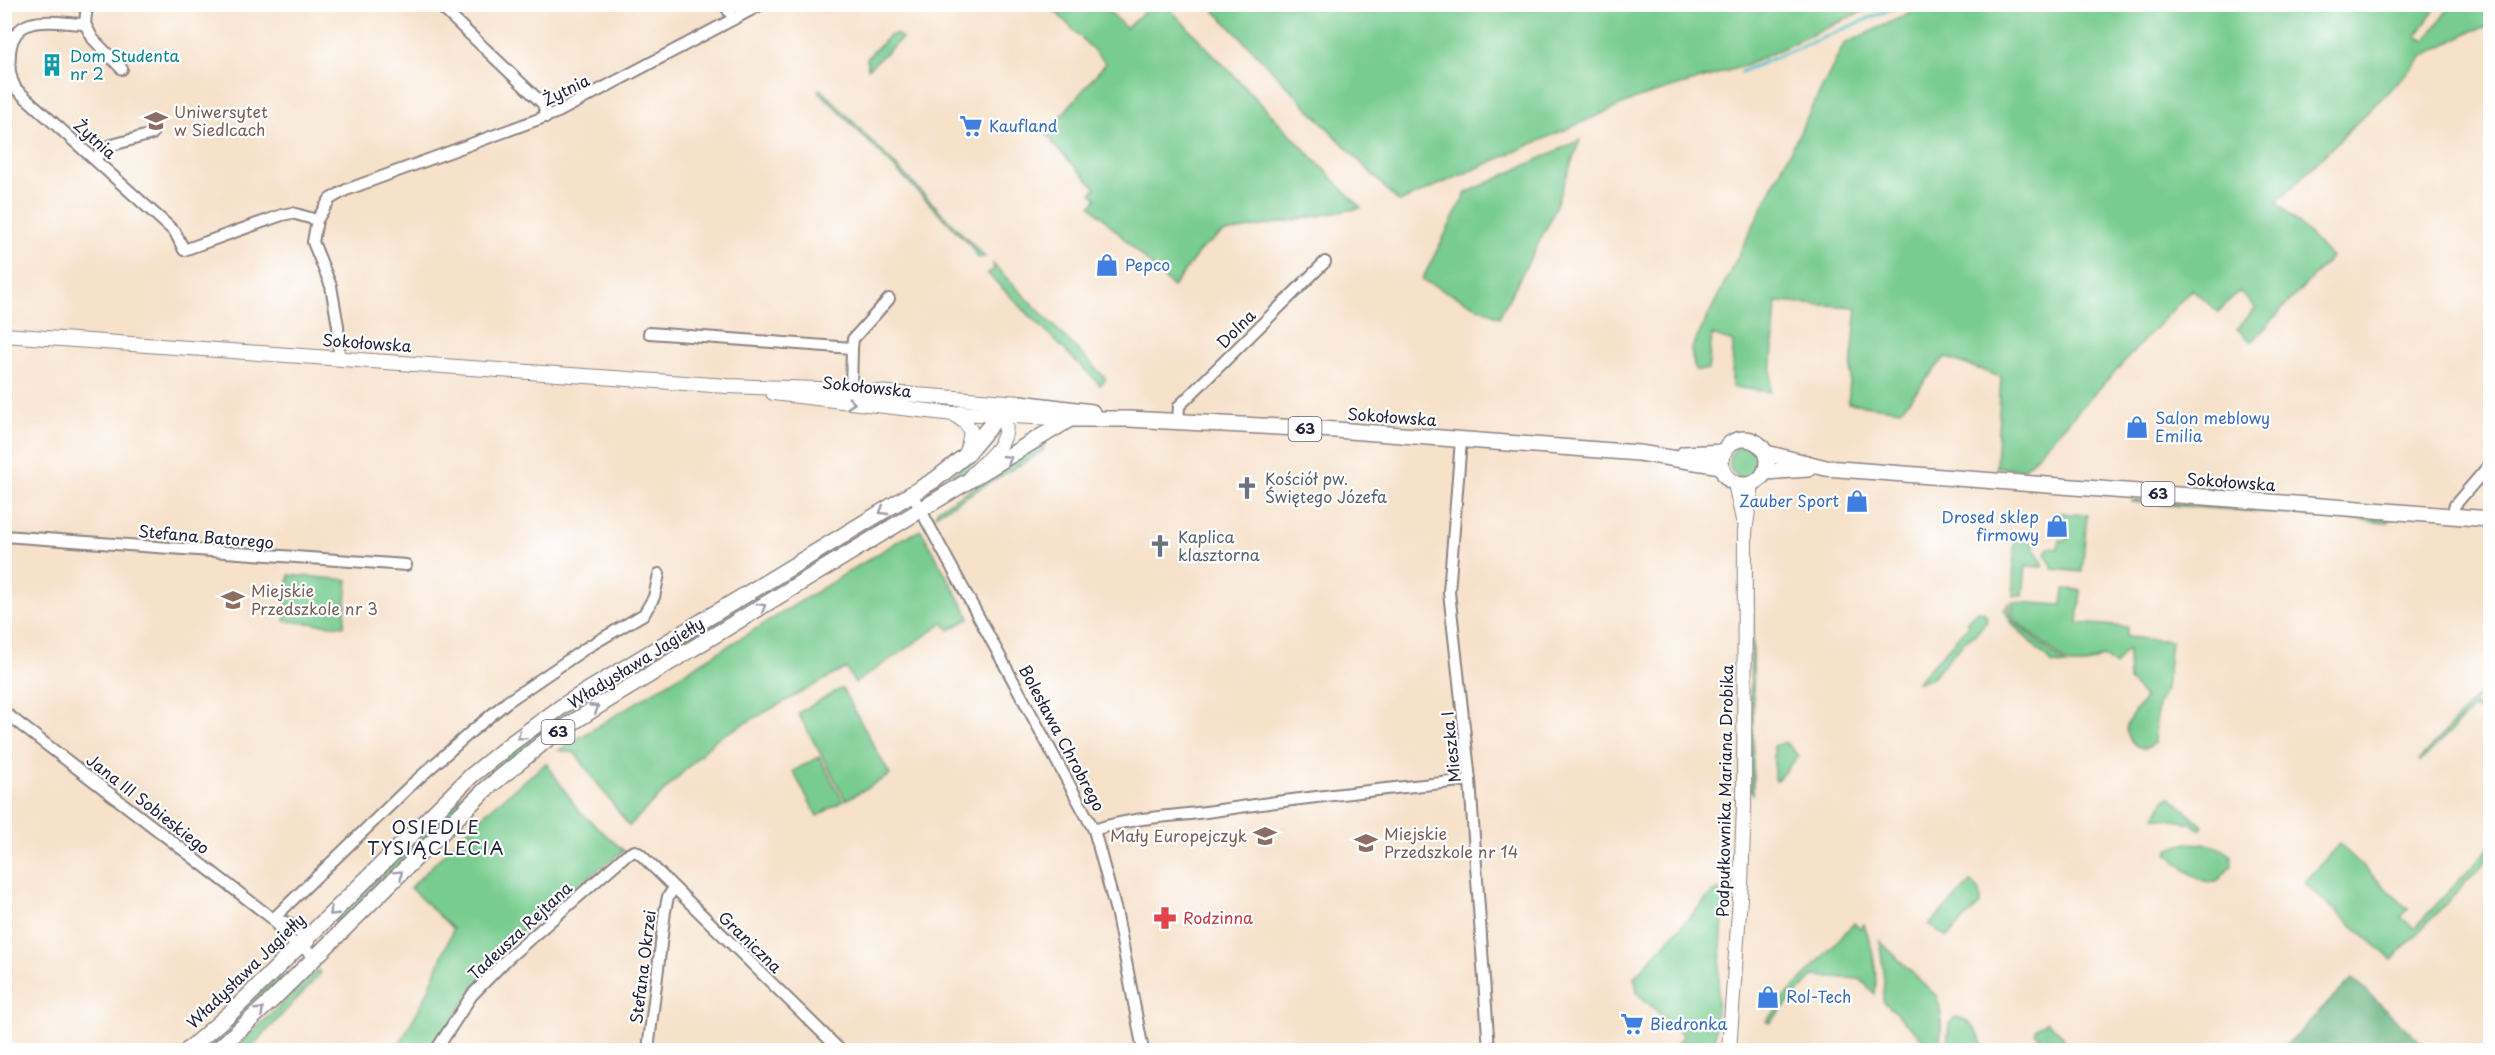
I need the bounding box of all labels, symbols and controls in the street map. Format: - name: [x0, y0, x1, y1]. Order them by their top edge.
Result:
- place label: Dom Studenta nr 2: [70, 43, 180, 85]
- building icon: Dom Studenta nr 2: [39, 52, 65, 78]
- street label: Żytnia: [538, 67, 593, 111]
- place label: Uniwersytet w Siedlcach: [174, 99, 268, 141]
- school or university icon: Uniwersytet w Siedlcach: [143, 108, 169, 134]
- street label: Żytnia: [69, 113, 122, 164]
- supermarket icon: Kaufland: [958, 113, 984, 139]
- place label: Kaufland: [989, 113, 1058, 137]
- shop icon: Pepco: [1094, 252, 1120, 278]
- place label: Pepco: [1125, 252, 1170, 276]
- street label: Dolna: [1210, 303, 1260, 353]
- street label: Sokołowska: [322, 327, 413, 357]
- street label: Sokołowska: [821, 369, 913, 403]
- one-way arrow: [846, 396, 855, 409]
- street label: Sokołowska: [1347, 401, 1438, 431]
- place label: Salon meblowy Emilia: [2155, 405, 2270, 447]
- shop icon: Salon meblowy Emilia: [2124, 414, 2150, 440]
- road number: 63: [1288, 417, 1322, 441]
- one-way arrow: [1002, 455, 1012, 467]
- place label: Kościół pw. Świętego Józefa: [1265, 466, 1387, 508]
- street label: Sokołowska: [2186, 466, 2277, 496]
- church icon: Kościół pw. Świętego Józefa: [1234, 475, 1260, 501]
- road number: 63: [2142, 482, 2174, 506]
- place label: Zauber Sport: [1739, 488, 1839, 512]
- shop icon: Zauber Sport: [1844, 488, 1870, 514]
- one-way arrow: [879, 503, 889, 515]
- place label: Drosed sklep firmowy: [1942, 504, 2039, 546]
- shop icon: Drosed sklep firmowy: [2044, 513, 2070, 539]
- street label: Stefana Batorego: [137, 518, 275, 554]
- place label: Kaplica klasztorna: [1178, 524, 1260, 566]
- church icon: Kaplica klasztorna: [1147, 533, 1173, 559]
- place label: Miejskie Przedszkole nr 3: [251, 578, 378, 620]
- school or university icon: Miejskie Przedszkole nr 3: [220, 587, 246, 613]
- one-way arrow: [756, 603, 766, 615]
- street label: Władysława Jagiełły: [563, 610, 708, 714]
- street label: Bolesława Chrobrego: [1014, 660, 1112, 815]
- street label: Podpułkownika Mariana Drobika: [1710, 664, 1738, 918]
- one-way arrow: [588, 704, 599, 715]
- street label: Mieszka I: [1434, 710, 1466, 784]
- road number: 63: [542, 720, 574, 744]
- one-way arrow: [517, 728, 528, 739]
- street label: Jana III Sobieskiego: [82, 747, 215, 859]
- district label: OSIEDLE TYSIĄCLECIA: [367, 813, 505, 861]
- place label: Miejskie Przedszkole nr 14: [1384, 821, 1518, 863]
- place label: Mały Europejczyk: [1110, 823, 1247, 847]
- school or university icon: Mały Europejczyk: [1252, 823, 1278, 849]
- school or university icon: Miejskie Przedszkole nr 14: [1353, 830, 1379, 856]
- one-way arrow: [391, 871, 402, 882]
- street label: Tadeusza Rejtana: [462, 876, 577, 985]
- one-way arrow: [329, 904, 340, 915]
- street label: Graniczna: [714, 905, 788, 978]
- pharmacy icon: Rodzinna: [1152, 905, 1178, 931]
- place label: Rodzinna: [1183, 905, 1253, 929]
- street label: Władysława Jagiełły: [181, 907, 310, 1033]
- street label: Stefana Okrzei: [623, 909, 661, 1025]
- shop icon: Rol-Tech: [1755, 984, 1781, 1010]
- place label: Rol-Tech: [1786, 984, 1851, 1008]
- one-way arrow: [253, 1007, 263, 1018]
- supermarket icon: Biedronka: [1619, 1011, 1645, 1037]
- place label: Biedronka: [1650, 1011, 1728, 1035]

